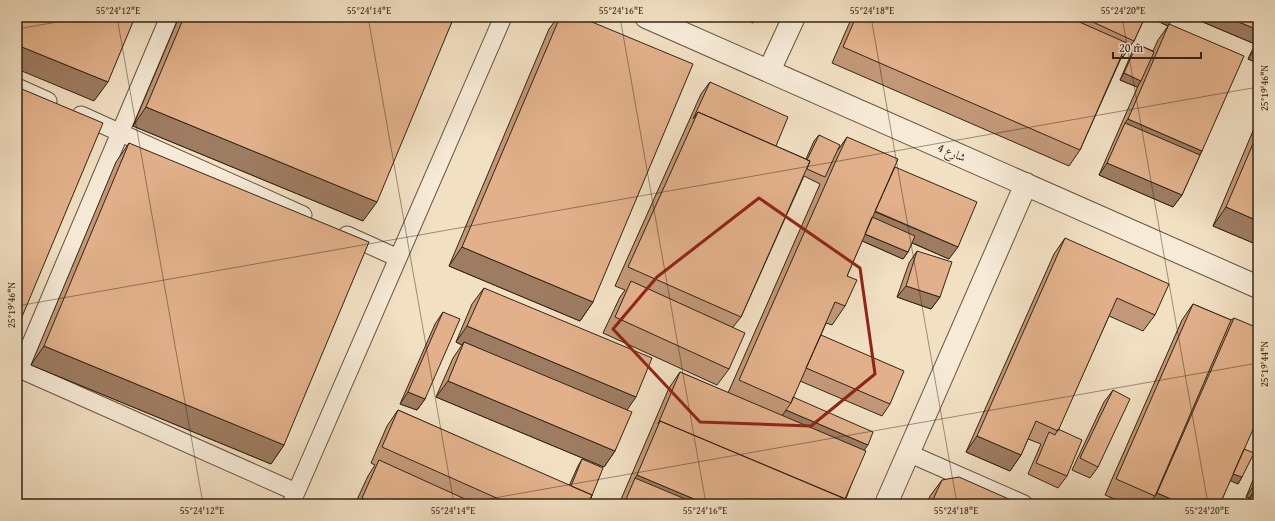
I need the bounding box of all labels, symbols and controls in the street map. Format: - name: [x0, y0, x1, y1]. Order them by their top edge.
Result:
- text: 55°24'12"E: [96, 3, 140, 18]
- text: 55°24'14"E: [347, 3, 391, 18]
- text: 55°24'16"E: [599, 3, 643, 18]
- text: 55°24'18"E: [850, 3, 894, 18]
- text: 55°24'20"E: [1101, 3, 1145, 18]
- scale bar: [1113, 34, 1201, 60]
- text: 20 m: [1119, 39, 1143, 56]
- text: 25°19'46"N: [1257, 65, 1272, 111]
- street label: شارع 4: [934, 138, 969, 169]
- text: 25°19'46"N: [4, 282, 19, 328]
- text: 25°19'44"N: [1257, 341, 1272, 387]
- text: 55°24'12"E: [180, 503, 224, 518]
- text: 55°24'14"E: [431, 503, 475, 518]
- text: 55°24'16"E: [683, 503, 727, 518]
- text: 55°24'18"E: [934, 503, 978, 518]
- text: 55°24'20"E: [1185, 503, 1229, 518]

